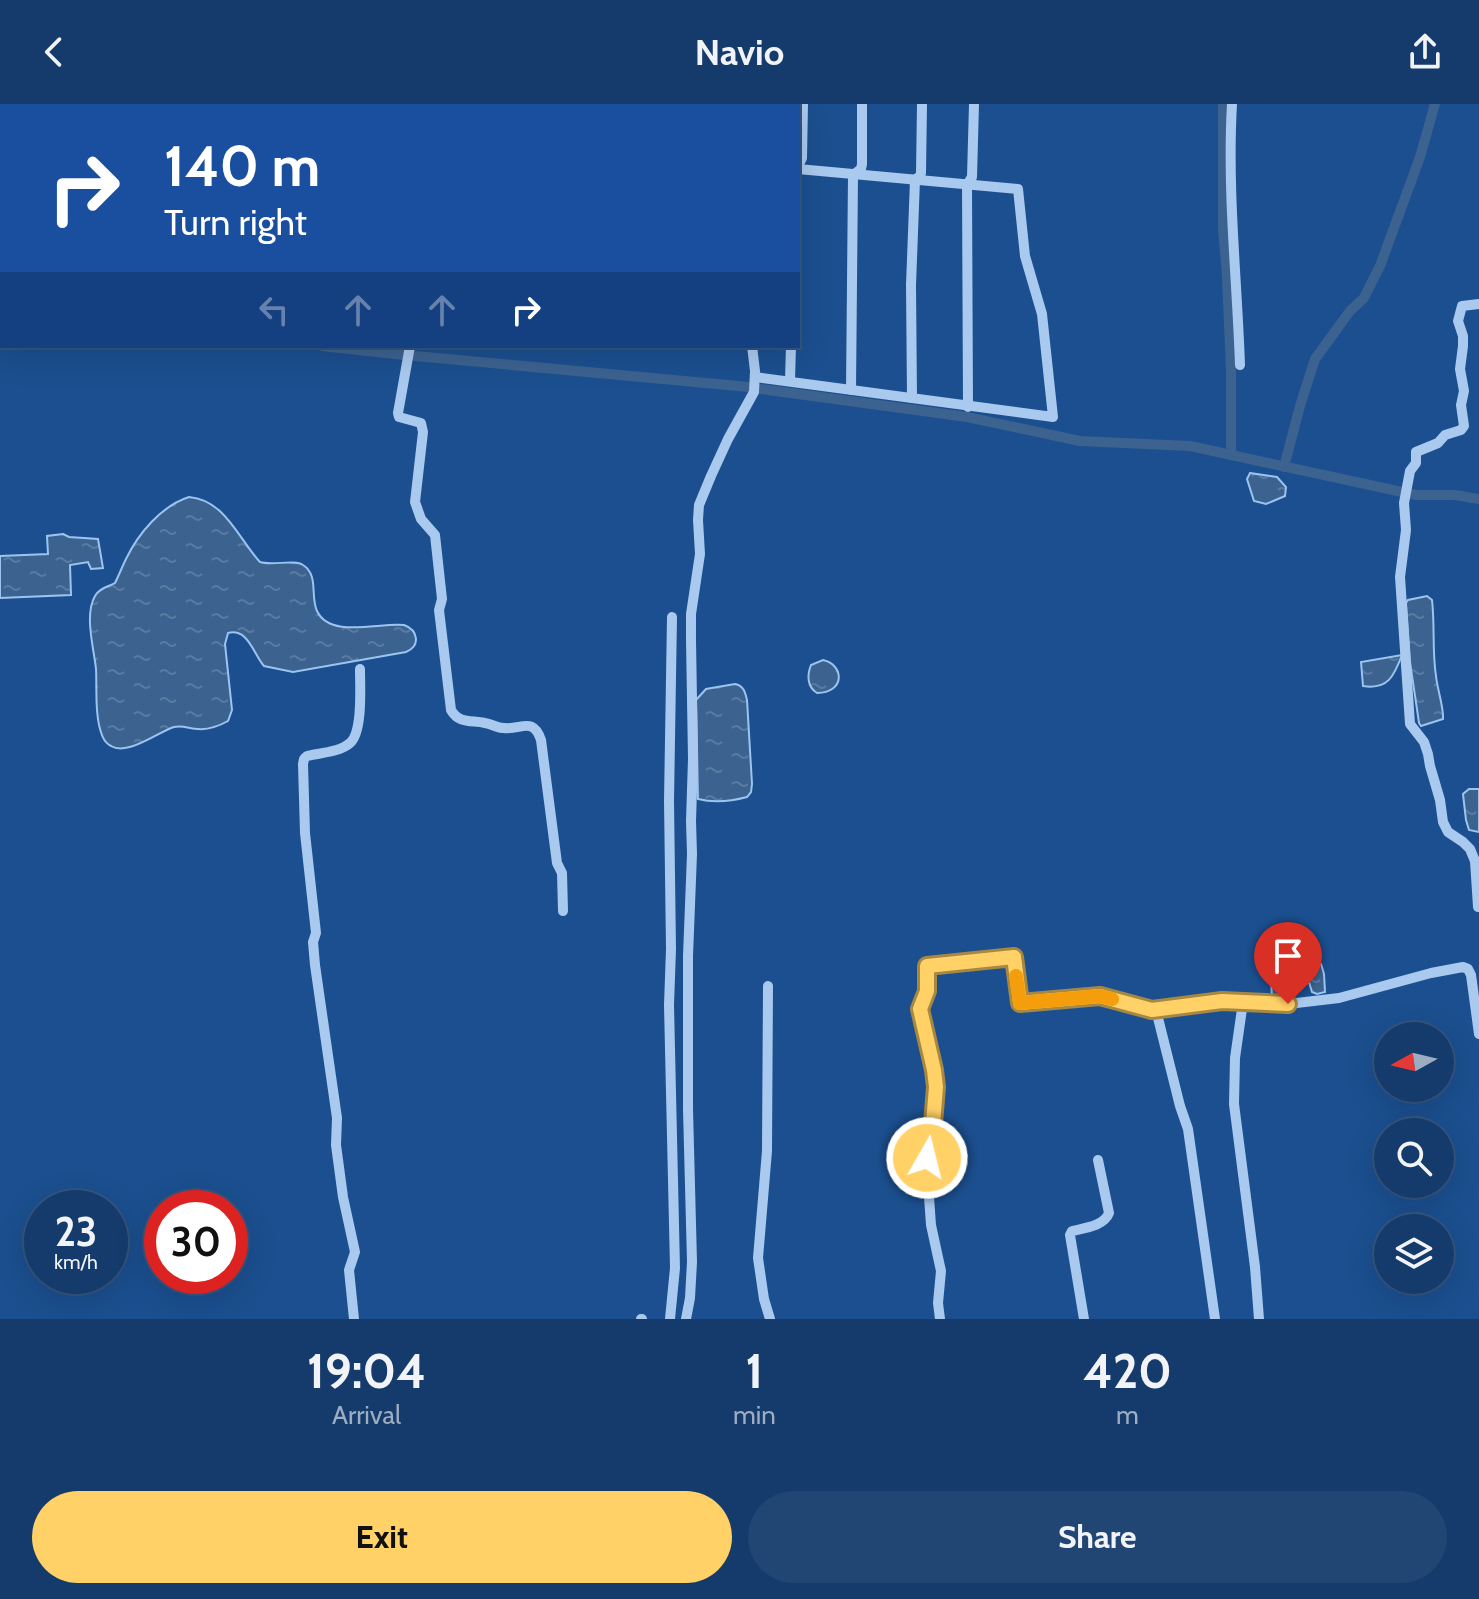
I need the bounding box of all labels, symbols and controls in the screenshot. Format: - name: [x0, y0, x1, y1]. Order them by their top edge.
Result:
- icon: back: [32, 30, 76, 74]
- text: Navio: [695, 30, 784, 74]
- icon: share: [1403, 30, 1447, 74]
- text: 140 m: [164, 132, 320, 200]
- icon: right: [32, 136, 136, 240]
- text: Turn right: [164, 200, 307, 244]
- icon: left: [252, 288, 296, 332]
- icon: ahead: [336, 288, 380, 332]
- icon: ahead: [420, 288, 464, 332]
- icon: right: [504, 288, 548, 332]
- pin: [1254, 922, 1322, 1004]
- icon: arrive: [1266, 934, 1310, 978]
- north arrow: [1374, 1022, 1454, 1102]
- map controls: [1374, 1022, 1454, 1294]
- position arrow: [885, 1116, 969, 1200]
- button: search: [1374, 1118, 1454, 1198]
- speed limit sign: 30: [144, 1190, 248, 1294]
- text: 23: [55, 1207, 97, 1256]
- button: layers: [1374, 1214, 1454, 1294]
- text: km/h: [54, 1250, 98, 1274]
- text: 19:04: [307, 1342, 426, 1400]
- text: 1: [746, 1342, 763, 1400]
- text: 420: [1083, 1342, 1172, 1400]
- text: Arrival: [332, 1399, 401, 1431]
- text: min: [733, 1399, 776, 1431]
- text: m: [1116, 1399, 1139, 1431]
- button: Exit: [32, 1491, 732, 1583]
- button: Share: [748, 1491, 1447, 1583]

